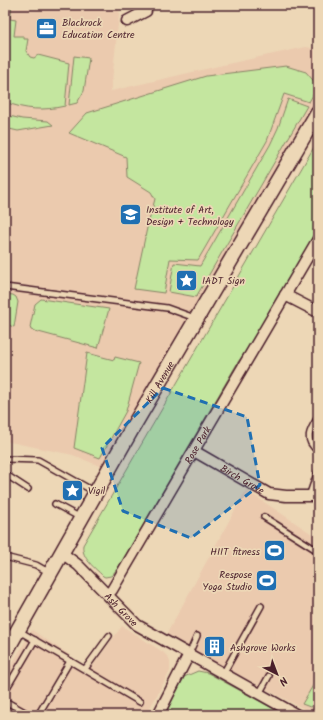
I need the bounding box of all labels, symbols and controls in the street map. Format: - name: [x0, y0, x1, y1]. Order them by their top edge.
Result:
- office icon: Blackrock Education Centre: [33, 15, 59, 41]
- place label: Blackrock Education Centre: [62, 15, 135, 43]
- school or university icon: Institute of Art, Design + Technology: [118, 202, 144, 228]
- place label: Institute of Art, Design + Technology: [146, 202, 234, 230]
- place icon: IADT Sign: [173, 267, 199, 293]
- place label: IADT Sign: [202, 273, 245, 289]
- street label: Kill Avenue: [141, 358, 179, 407]
- street label: Rose Park: [181, 423, 216, 467]
- street label: Birch Grove: [217, 461, 268, 499]
- place icon: Vigil: [60, 477, 86, 503]
- place label: Vigil: [88, 483, 106, 499]
- sports icon: HIIT fitness: [262, 538, 288, 564]
- place label: HIIT fitness: [210, 544, 261, 560]
- place label: Respose Yoga Studio: [202, 567, 252, 595]
- sports icon: Respose Yoga Studio: [254, 567, 280, 593]
- street label: Ash Grove: [100, 589, 142, 631]
- building icon: Ashgrove Works: [201, 634, 227, 660]
- place label: Ashgrove Works: [230, 640, 296, 656]
- north arrow: [257, 654, 297, 694]
- text: N: [274, 672, 292, 690]

